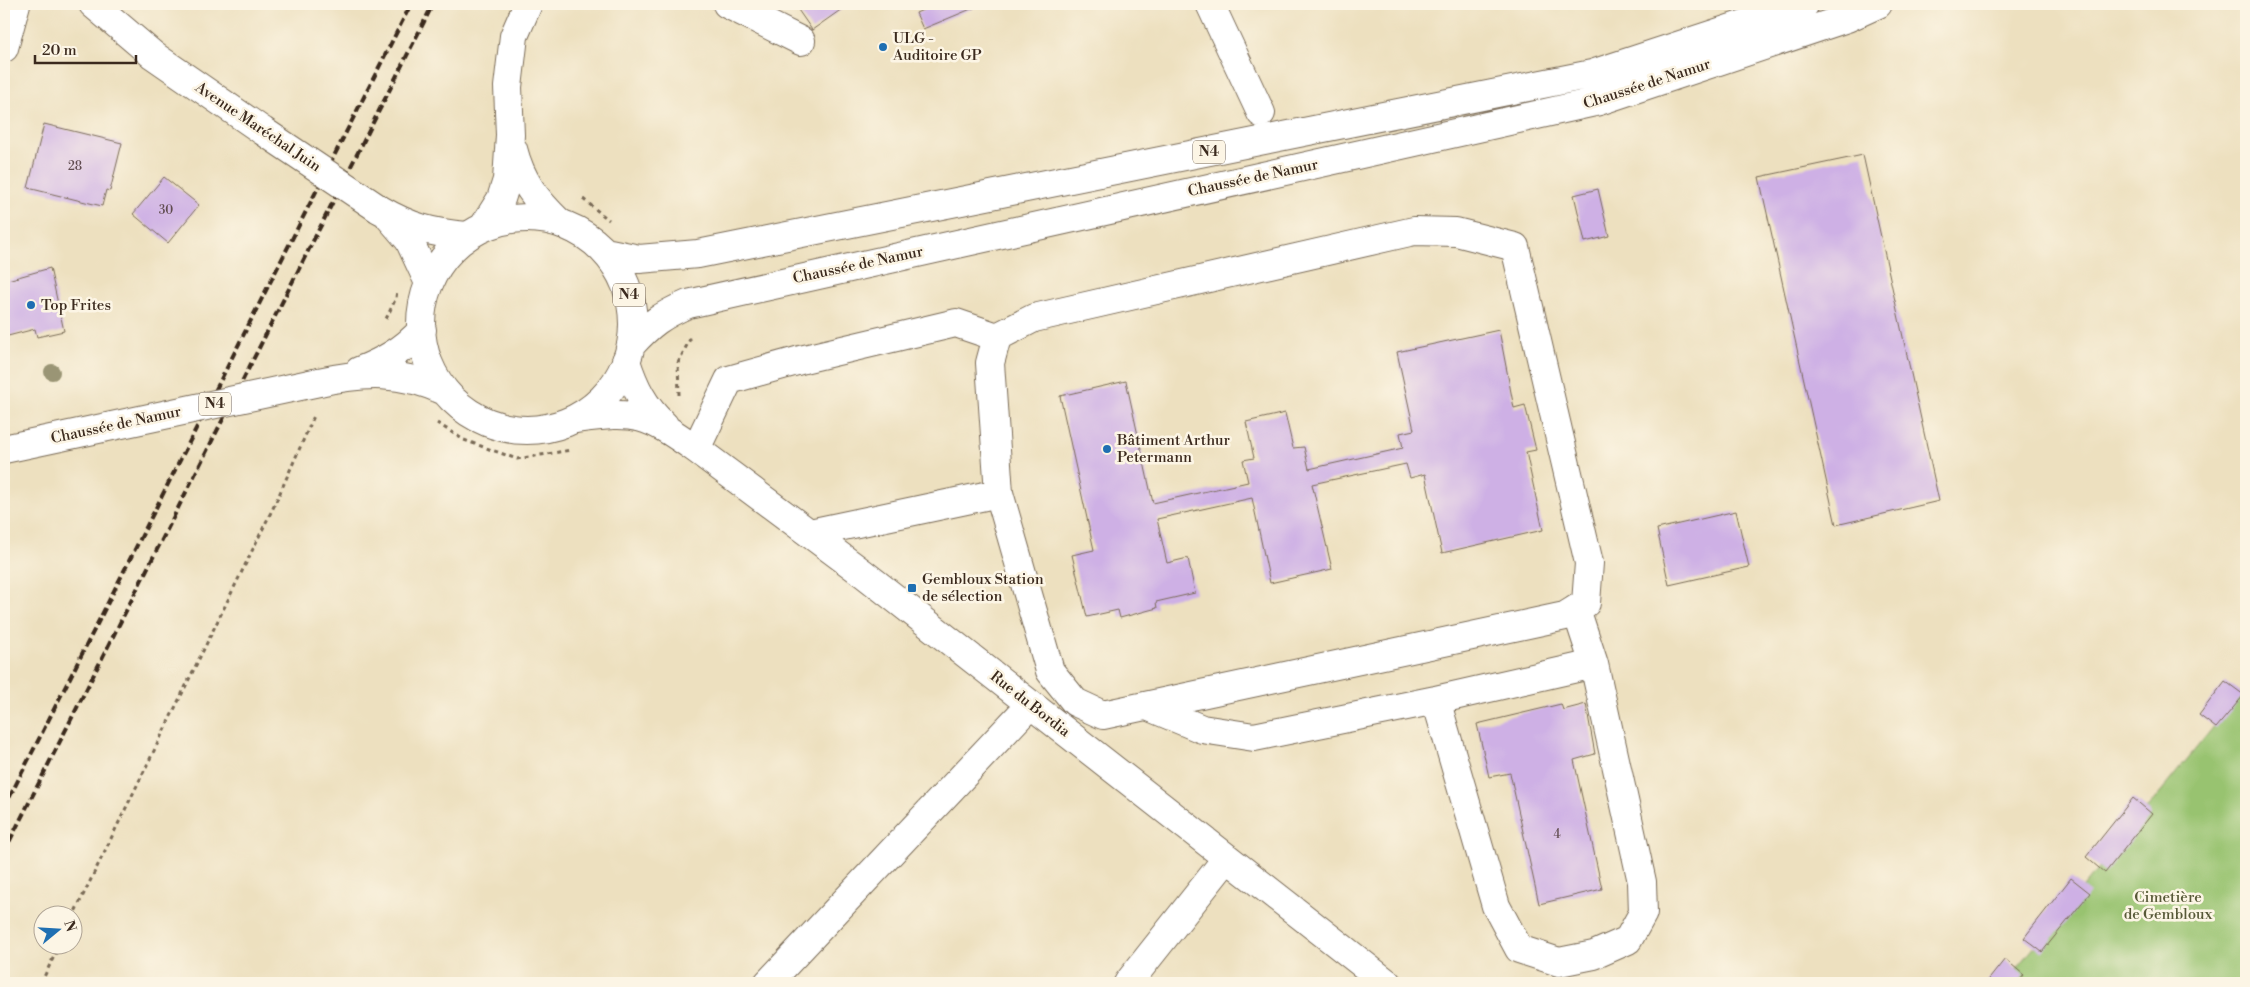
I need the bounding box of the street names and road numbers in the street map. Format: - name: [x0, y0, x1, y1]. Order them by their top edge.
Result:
- street label: Chaussée de Namur: [1581, 54, 1713, 114]
- street label: Avenue Maréchal Juin: [191, 77, 325, 176]
- road number: N4: [1193, 140, 1225, 163]
- street label: Chaussée de Namur: [1186, 155, 1320, 201]
- street label: Chaussée de Namur: [791, 242, 925, 288]
- road number: N4: [613, 284, 645, 306]
- road number: N4: [199, 392, 231, 416]
- street label: Chaussée de Namur: [49, 402, 183, 448]
- street label: Rue du Bordia: [986, 667, 1074, 741]

